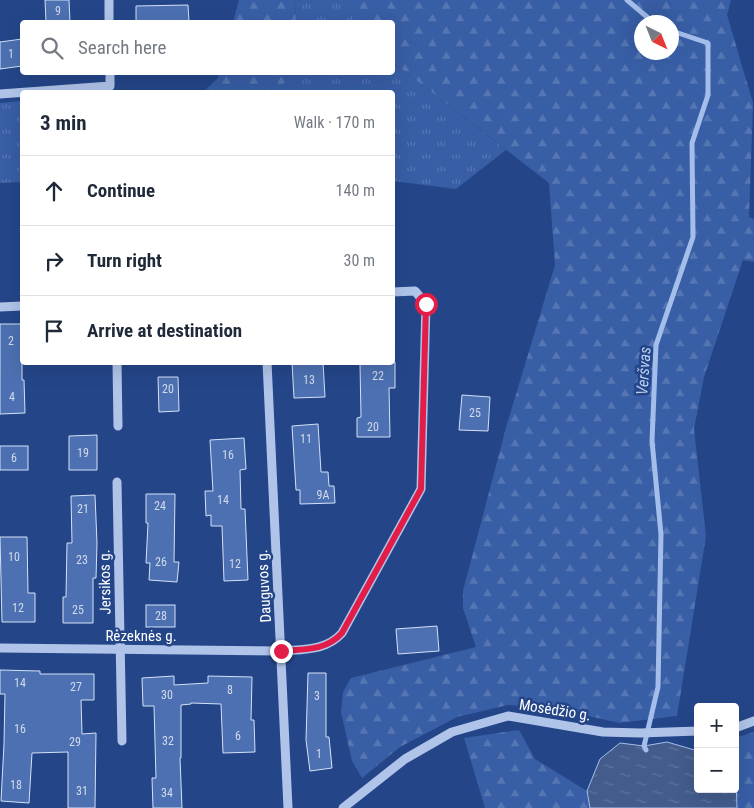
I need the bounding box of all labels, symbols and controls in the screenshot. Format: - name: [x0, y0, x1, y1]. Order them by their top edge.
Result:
- house number: 9: [55, 4, 61, 18]
- north arrow: [634, 15, 679, 60]
- search box: [20, 20, 395, 75]
- icon: search: [38, 34, 66, 62]
- text: Search here: [78, 36, 166, 59]
- house number: 1: [8, 47, 14, 61]
- text: 3 min: [40, 111, 87, 135]
- text: Walk · 170 m: [294, 113, 375, 132]
- icon: ahead: [40, 177, 68, 205]
- text: Continue: [87, 179, 155, 202]
- text: 140 m: [336, 181, 375, 200]
- icon: right: [40, 247, 68, 275]
- text: Turn right: [87, 249, 162, 272]
- text: 30 m: [343, 251, 375, 270]
- route start: [415, 293, 438, 316]
- icon: arrive: [40, 317, 68, 345]
- text: Arrive at destination: [87, 319, 242, 342]
- house number: 2: [8, 334, 14, 348]
- water label: Veršvas: [632, 346, 655, 396]
- house number: 22: [372, 369, 384, 383]
- house number: 13: [303, 373, 315, 387]
- house number: 20: [162, 382, 174, 396]
- house number: 4: [9, 390, 15, 404]
- house number: 25: [469, 406, 481, 420]
- house number: 20: [367, 420, 379, 434]
- house number: 11: [300, 432, 312, 446]
- house number: 19: [77, 446, 89, 460]
- house number: 16: [222, 448, 234, 462]
- house number: 6: [11, 451, 17, 465]
- house number: 9A: [317, 488, 330, 502]
- house number: 14: [217, 493, 229, 507]
- house number: 24: [154, 499, 166, 513]
- house number: 21: [77, 502, 89, 516]
- street label: Jersikos g.: [95, 549, 115, 615]
- street label: Dauguvos g.: [253, 549, 275, 623]
- house number: 10: [8, 550, 20, 564]
- house number: 23: [76, 553, 88, 567]
- house number: 26: [155, 555, 167, 569]
- house number: 12: [229, 557, 241, 571]
- house number: 12: [12, 601, 24, 615]
- house number: 25: [72, 603, 84, 617]
- house number: 28: [155, 609, 167, 623]
- street label: Rėzeknės g.: [105, 627, 177, 645]
- route end: [270, 640, 293, 663]
- house number: 14: [14, 676, 26, 690]
- house number: 27: [70, 680, 82, 694]
- house number: 8: [227, 683, 233, 697]
- house number: 30: [161, 688, 173, 702]
- house number: 3: [314, 689, 320, 703]
- street label: Mosėdžio g.: [518, 695, 592, 725]
- map controls: [694, 703, 739, 793]
- button: +: [694, 703, 739, 748]
- house number: 16: [14, 722, 26, 736]
- house number: 6: [235, 729, 241, 743]
- house number: 32: [162, 734, 174, 748]
- house number: 29: [69, 735, 81, 749]
- house number: 1: [316, 747, 322, 761]
- button: −: [694, 748, 739, 793]
- house number: 18: [10, 778, 22, 792]
- house number: 31: [76, 784, 88, 798]
- house number: 34: [161, 786, 173, 800]

